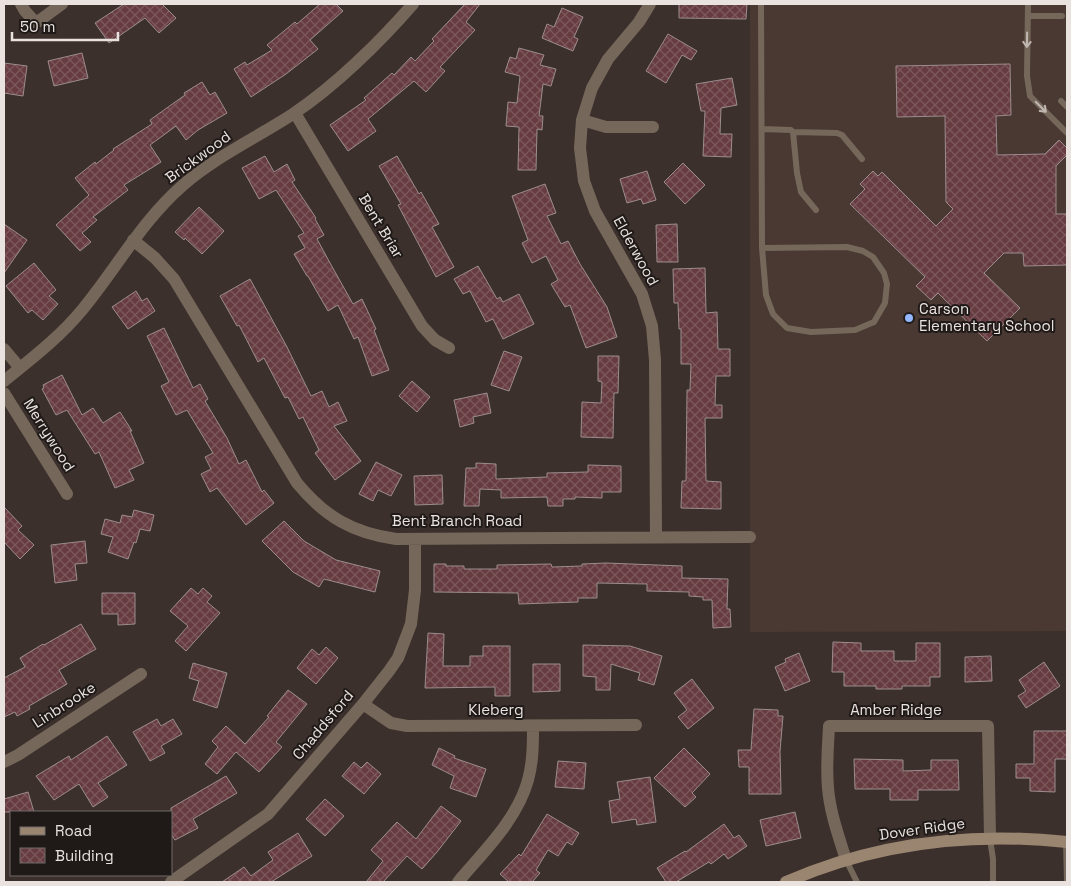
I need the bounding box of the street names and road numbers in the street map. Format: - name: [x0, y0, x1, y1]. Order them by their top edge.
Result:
- street label: Brickwood: [161, 126, 234, 187]
- street label: Bent Briar: [355, 190, 408, 262]
- street label: Elderwood: [610, 213, 663, 289]
- street label: Merrywood: [20, 395, 79, 475]
- street label: Bent Branch Road: [392, 511, 522, 530]
- street label: Linbrooke: [29, 677, 99, 732]
- street label: Chaddsford: [288, 686, 357, 763]
- street label: Kleberg: [468, 700, 524, 719]
- street label: Amber Ridge: [850, 700, 942, 719]
- street label: Dover Ridge: [878, 813, 966, 844]

